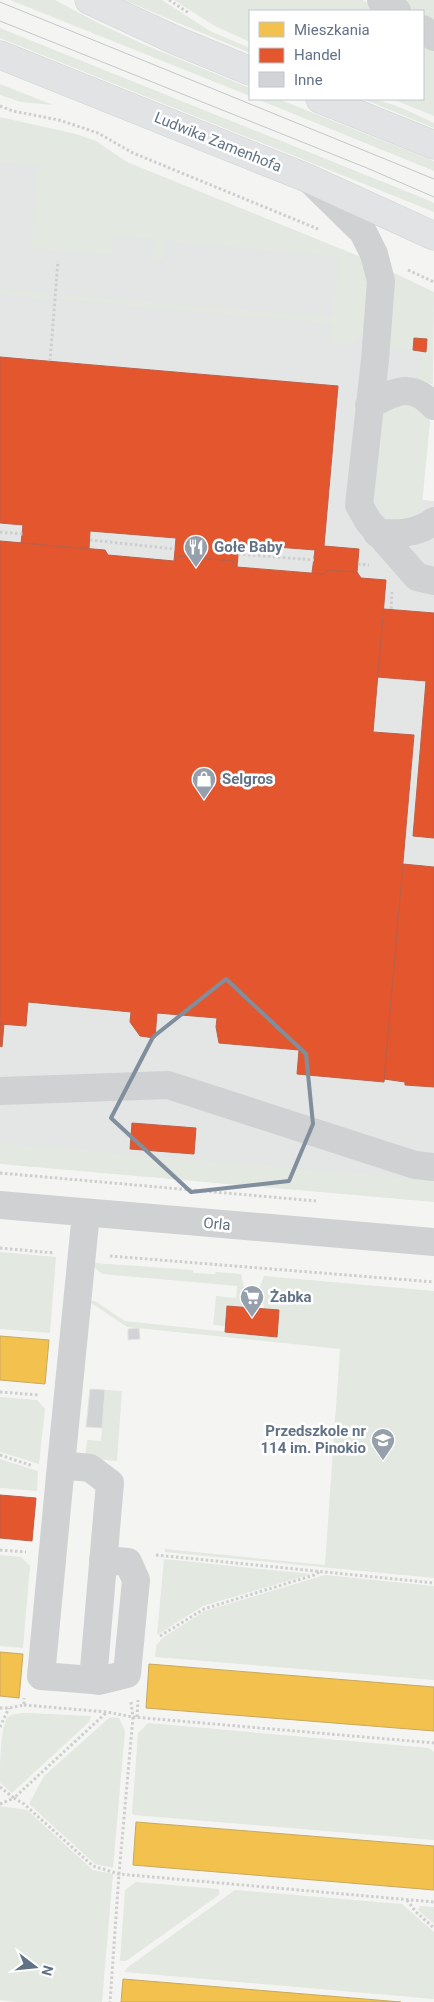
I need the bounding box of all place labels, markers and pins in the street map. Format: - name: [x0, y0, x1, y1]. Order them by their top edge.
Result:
- restaurant icon: Gołe Baby: [183, 534, 209, 568]
- place label: Gołe Baby: [214, 538, 283, 556]
- shop icon: Selgros: [191, 766, 217, 800]
- place label: Selgros: [222, 770, 274, 788]
- supermarket icon: Żabka: [239, 1284, 265, 1318]
- place label: Żabka: [270, 1288, 312, 1306]
- place label: Przedszkole nr 114 im. Pinokio: [260, 1422, 366, 1457]
- school or university icon: Przedszkole nr 114 im. Pinokio: [370, 1427, 396, 1461]

